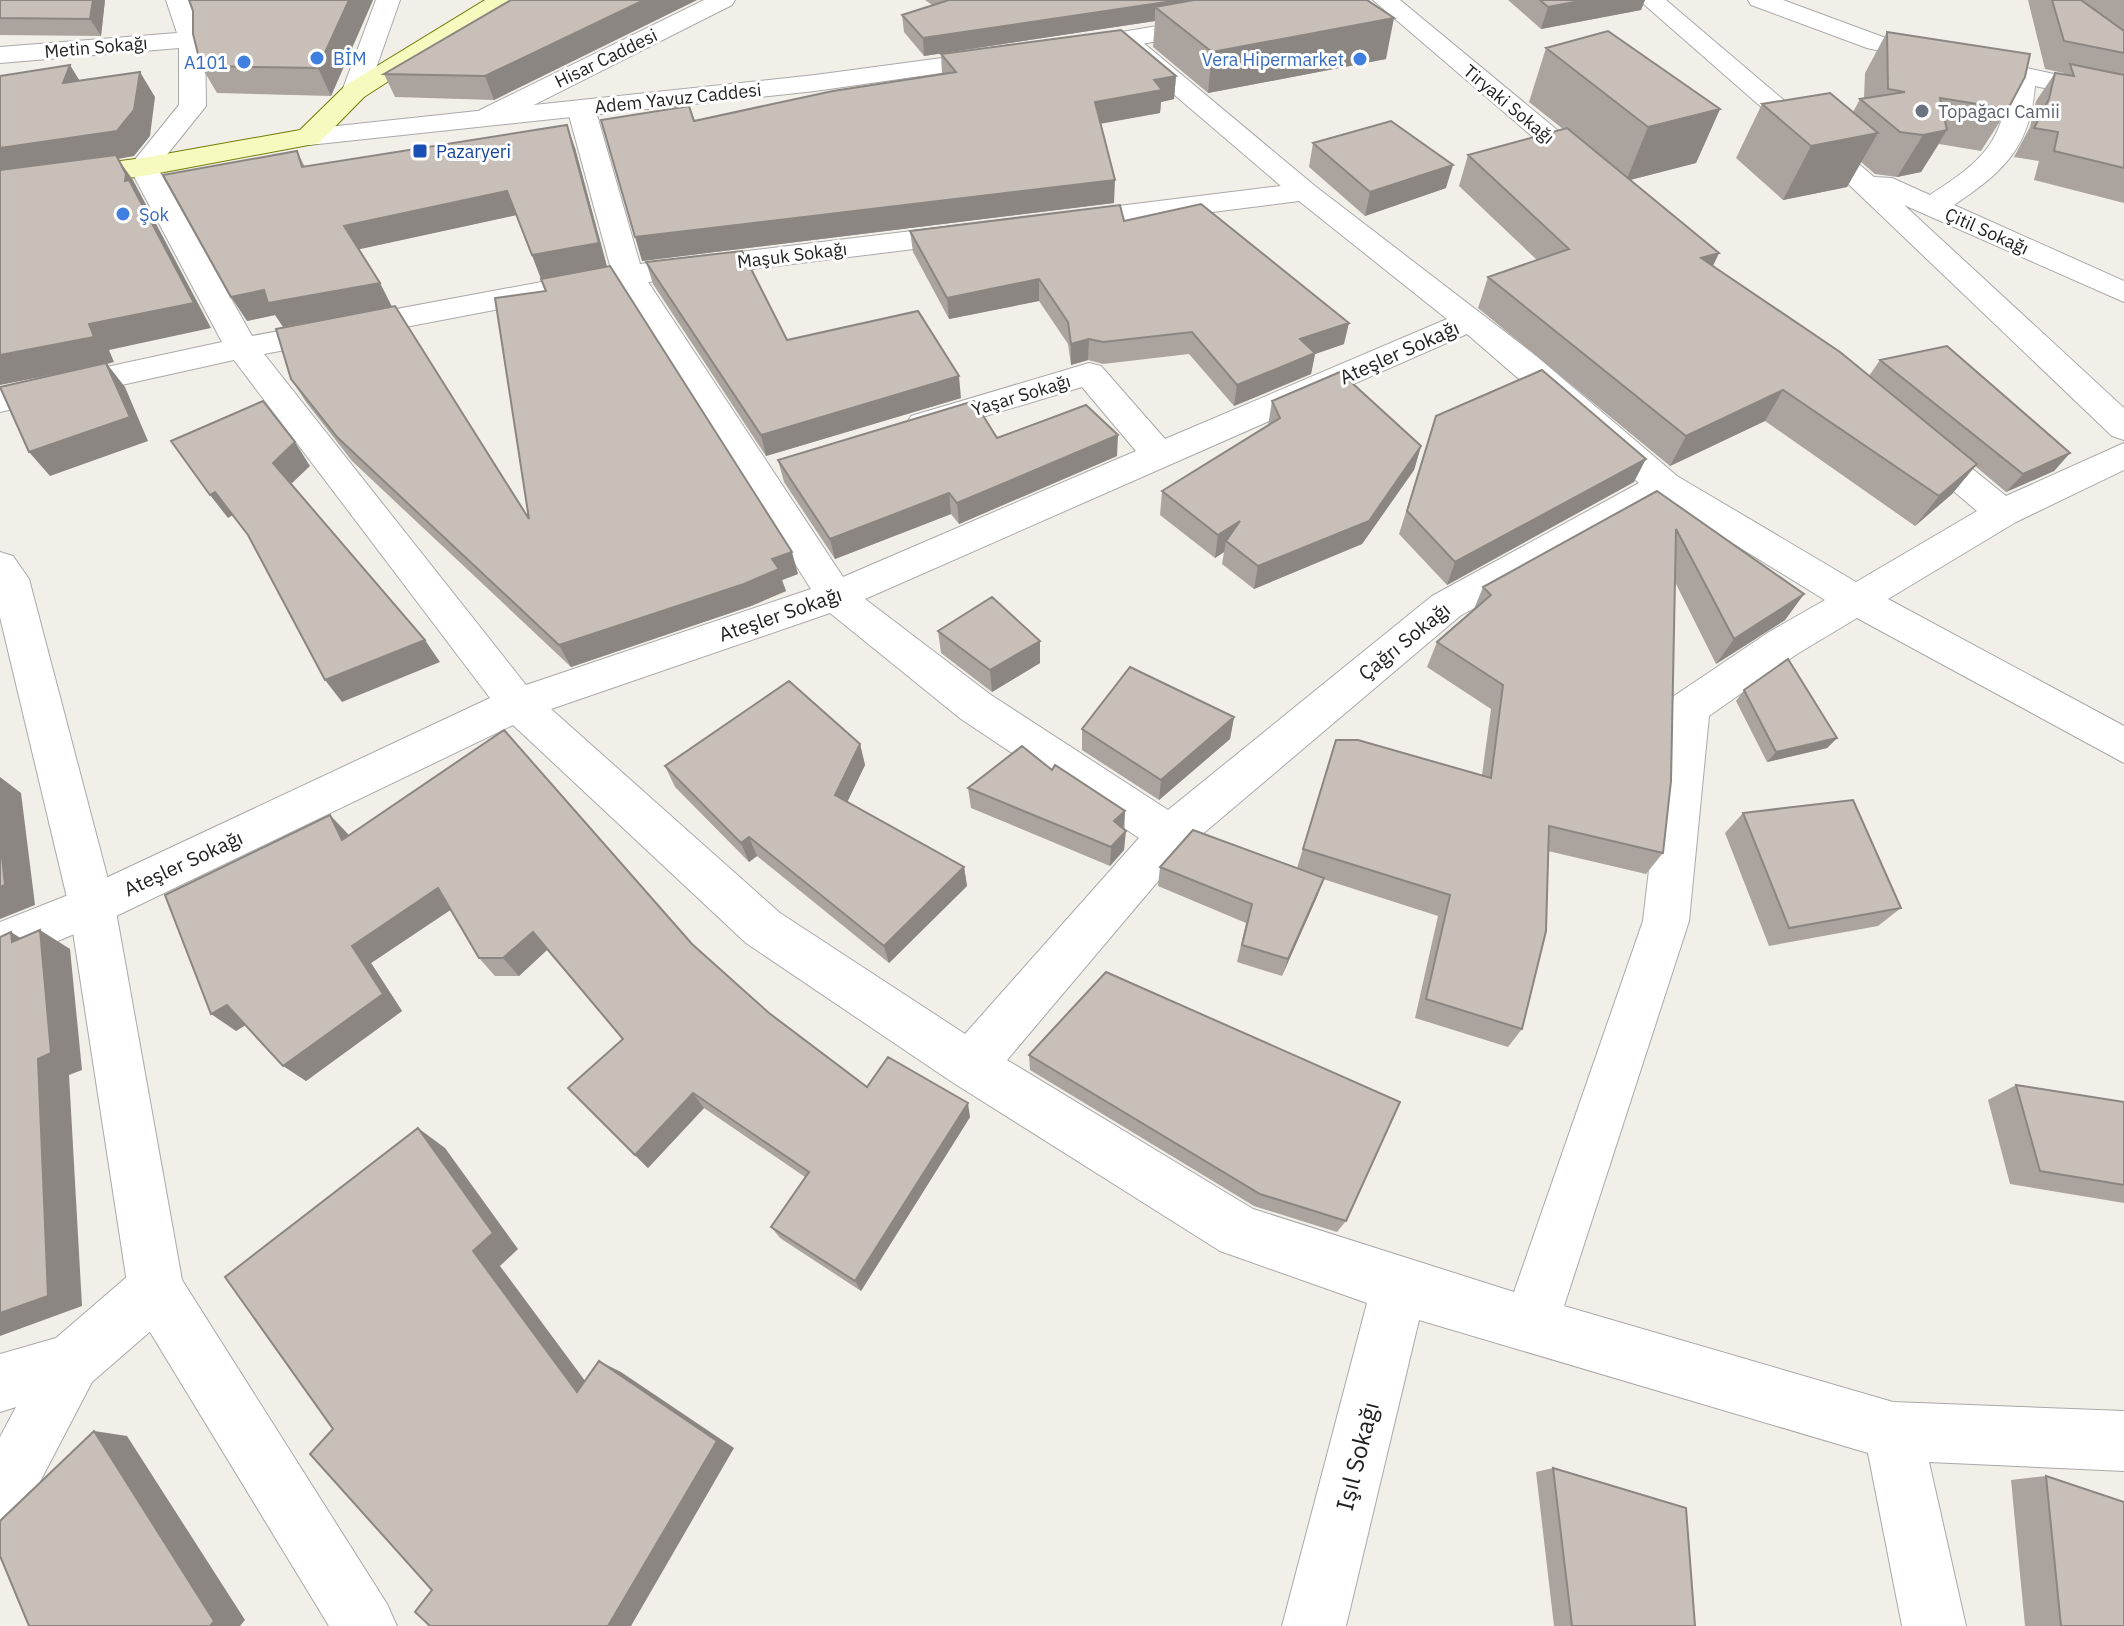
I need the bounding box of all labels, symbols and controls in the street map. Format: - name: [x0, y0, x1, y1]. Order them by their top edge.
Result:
- street label: Hisar Caddesi: [551, 23, 661, 93]
- street label: Metin Sokağı: [43, 31, 149, 63]
- place label: BİM: [333, 47, 367, 70]
- place label: Vera Hipermarket: [1202, 48, 1344, 71]
- marker: BİM: [308, 49, 326, 67]
- marker: Vera Hipermarket: [1351, 50, 1369, 68]
- place label: A101: [184, 51, 228, 74]
- marker: A101: [235, 53, 253, 71]
- street label: Tiryaki Sokağı: [1459, 59, 1559, 149]
- street label: Adem Yavuz Caddesi: [593, 78, 763, 118]
- place label: Topağacı Camii: [1938, 100, 2060, 123]
- marker: Topağacı Camii: [1913, 102, 1931, 120]
- place label: Pazaryeri: [436, 140, 511, 163]
- marker: Pazaryeri: [411, 142, 429, 160]
- street label: Çitil Sokağı: [1942, 202, 2032, 260]
- place label: Şok: [139, 203, 170, 226]
- marker: Şok: [114, 205, 132, 223]
- street label: Maşuk Sokağı: [736, 237, 848, 273]
- street label: Ateşler Sokağı: [1335, 314, 1463, 390]
- street label: Yaşar Sokağı: [969, 369, 1073, 421]
- street label: Ateşler Sokağı: [715, 580, 845, 648]
- street label: Çağrı Sokağı: [1353, 596, 1455, 686]
- street label: Ateşler Sokağı: [119, 824, 247, 902]
- street label: Işıl Sokağı: [1328, 1398, 1386, 1514]

